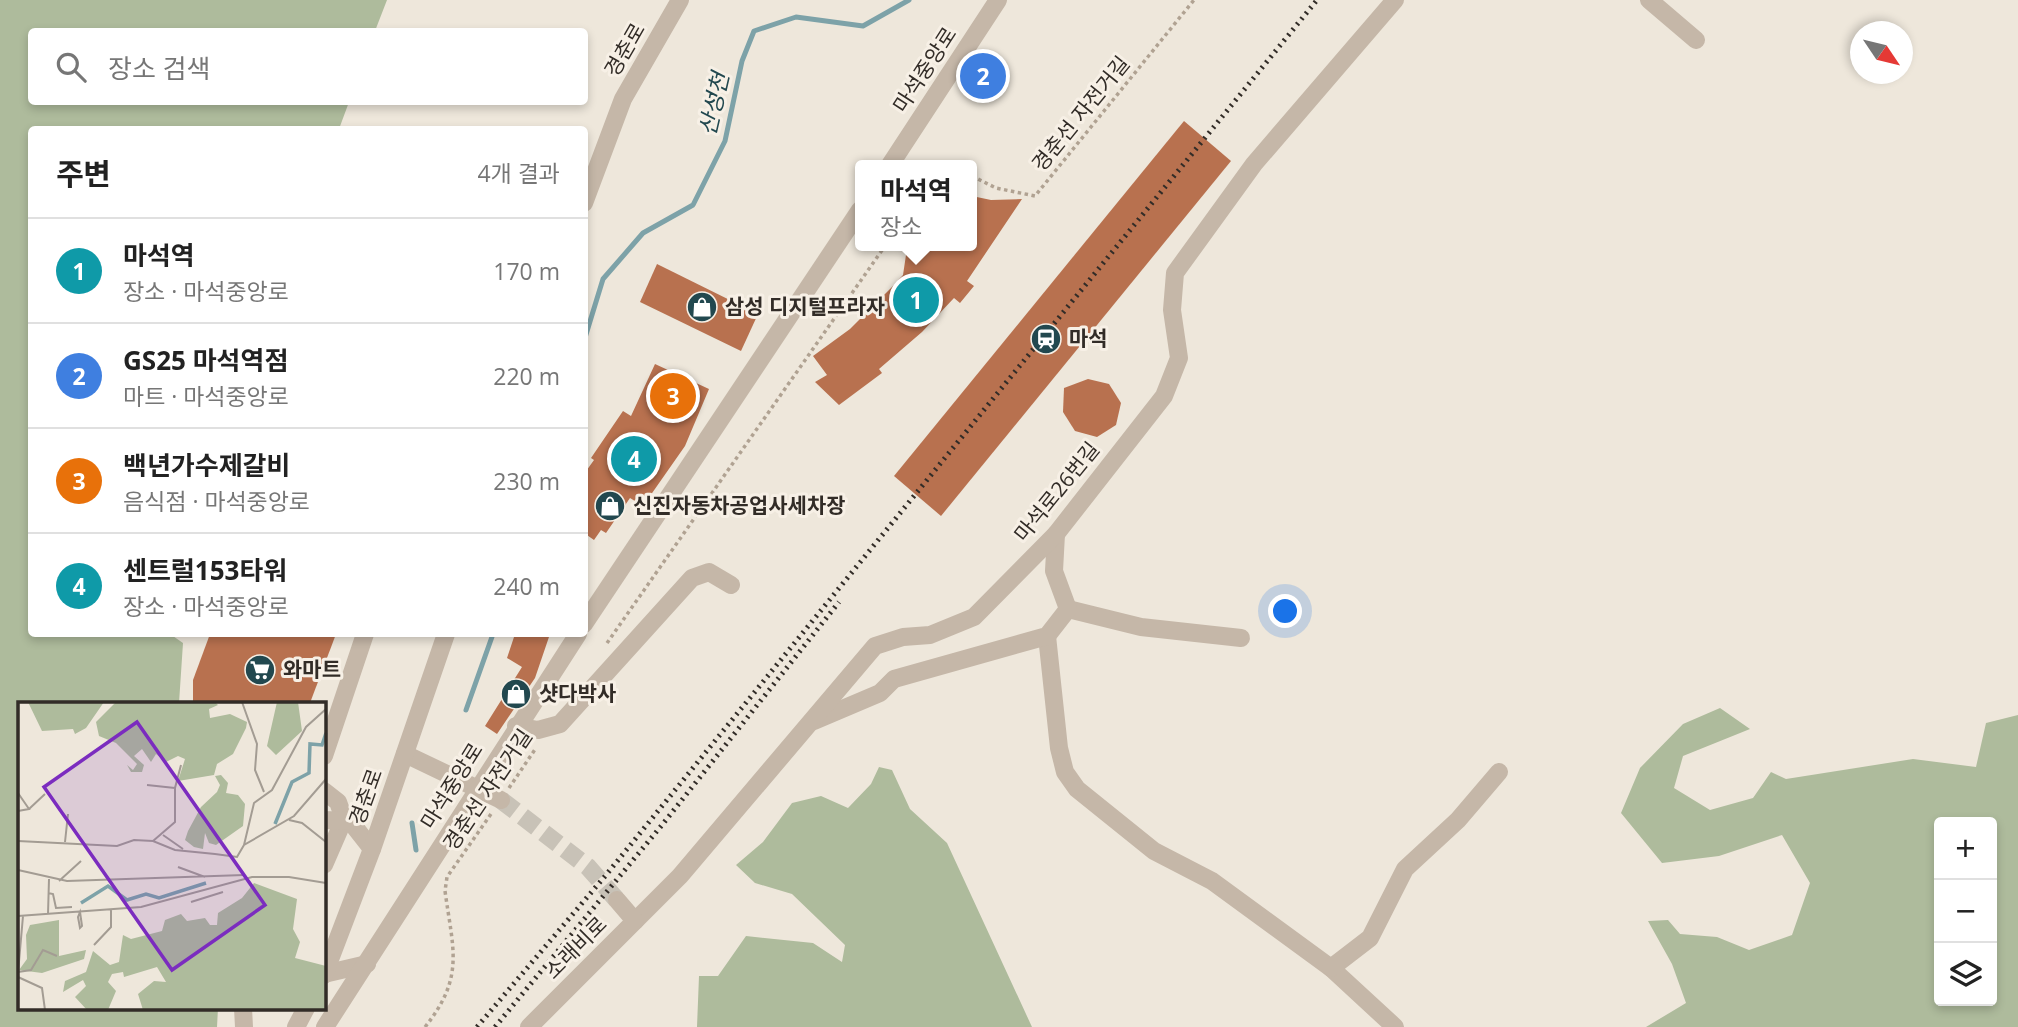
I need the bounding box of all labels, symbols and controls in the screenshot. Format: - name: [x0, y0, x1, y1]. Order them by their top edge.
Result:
- street label: 경춘로: [598, 17, 651, 82]
- street label: 마석중앙로: [886, 21, 962, 118]
- north arrow: [1850, 21, 1913, 84]
- search box: [28, 28, 588, 105]
- icon: search: [52, 48, 90, 86]
- text: 장소 검색: [108, 50, 210, 86]
- pin: 2: [960, 50, 1006, 102]
- street label: 경춘선 자전거길: [1025, 50, 1135, 177]
- water label: 산성천: [690, 66, 736, 138]
- text: 주변: [56, 153, 111, 194]
- text: 4개 결과: [477, 157, 560, 189]
- popup: [855, 160, 977, 251]
- text: 마석역: [880, 172, 952, 208]
- text: 장소: [880, 210, 922, 242]
- text: 마석역: [123, 237, 195, 273]
- text: 1: [72, 255, 86, 287]
- text: 170 m: [493, 255, 560, 287]
- pin: 1: [893, 274, 939, 326]
- text: 장소 · 마석중앙로: [123, 275, 289, 307]
- shop icon: 삼성 디지털프라자: [685, 290, 719, 324]
- place label: 삼성 디지털프라자: [725, 292, 885, 320]
- station icon: 마석: [1029, 322, 1063, 356]
- place label: 마석: [1069, 324, 1108, 352]
- text: GS25 마석역점: [123, 342, 288, 378]
- text: 2: [72, 360, 86, 392]
- text: 220 m: [493, 360, 560, 392]
- pin: 3: [650, 370, 696, 422]
- text: 마트 · 마석중앙로: [123, 380, 289, 412]
- pin: 4: [611, 433, 657, 485]
- street label: 마석로26번길: [1007, 436, 1105, 547]
- text: 백년가수제갈비: [123, 447, 290, 483]
- text: 3: [72, 465, 86, 497]
- text: 230 m: [493, 465, 560, 497]
- text: 음식점 · 마석중앙로: [123, 485, 310, 517]
- shop icon: 신진자동차공업사세차장: [593, 489, 627, 523]
- place label: 신진자동차공업사세차장: [633, 491, 846, 519]
- text: 센트럴153타워: [123, 552, 287, 588]
- text: 4: [72, 570, 86, 602]
- text: 240 m: [493, 570, 560, 602]
- text: 장소 · 마석중앙로: [123, 590, 289, 622]
- your location: [1268, 594, 1302, 628]
- supermarket icon: 와마트: [243, 653, 277, 687]
- place label: 와마트: [283, 655, 341, 683]
- shop icon: 샷다박사: [499, 677, 533, 711]
- place label: 샷다박사: [539, 679, 616, 707]
- inset map: [18, 702, 326, 1010]
- street label: 경춘선 자전거길: [436, 723, 538, 856]
- street label: 마석중앙로: [414, 737, 489, 834]
- street label: 경춘로: [342, 765, 388, 829]
- map controls: [1934, 817, 1997, 1006]
- button: +: [1934, 817, 1997, 880]
- button: −: [1934, 880, 1997, 943]
- street label: 소래비로: [538, 910, 613, 985]
- button: layers: [1934, 943, 1997, 1006]

